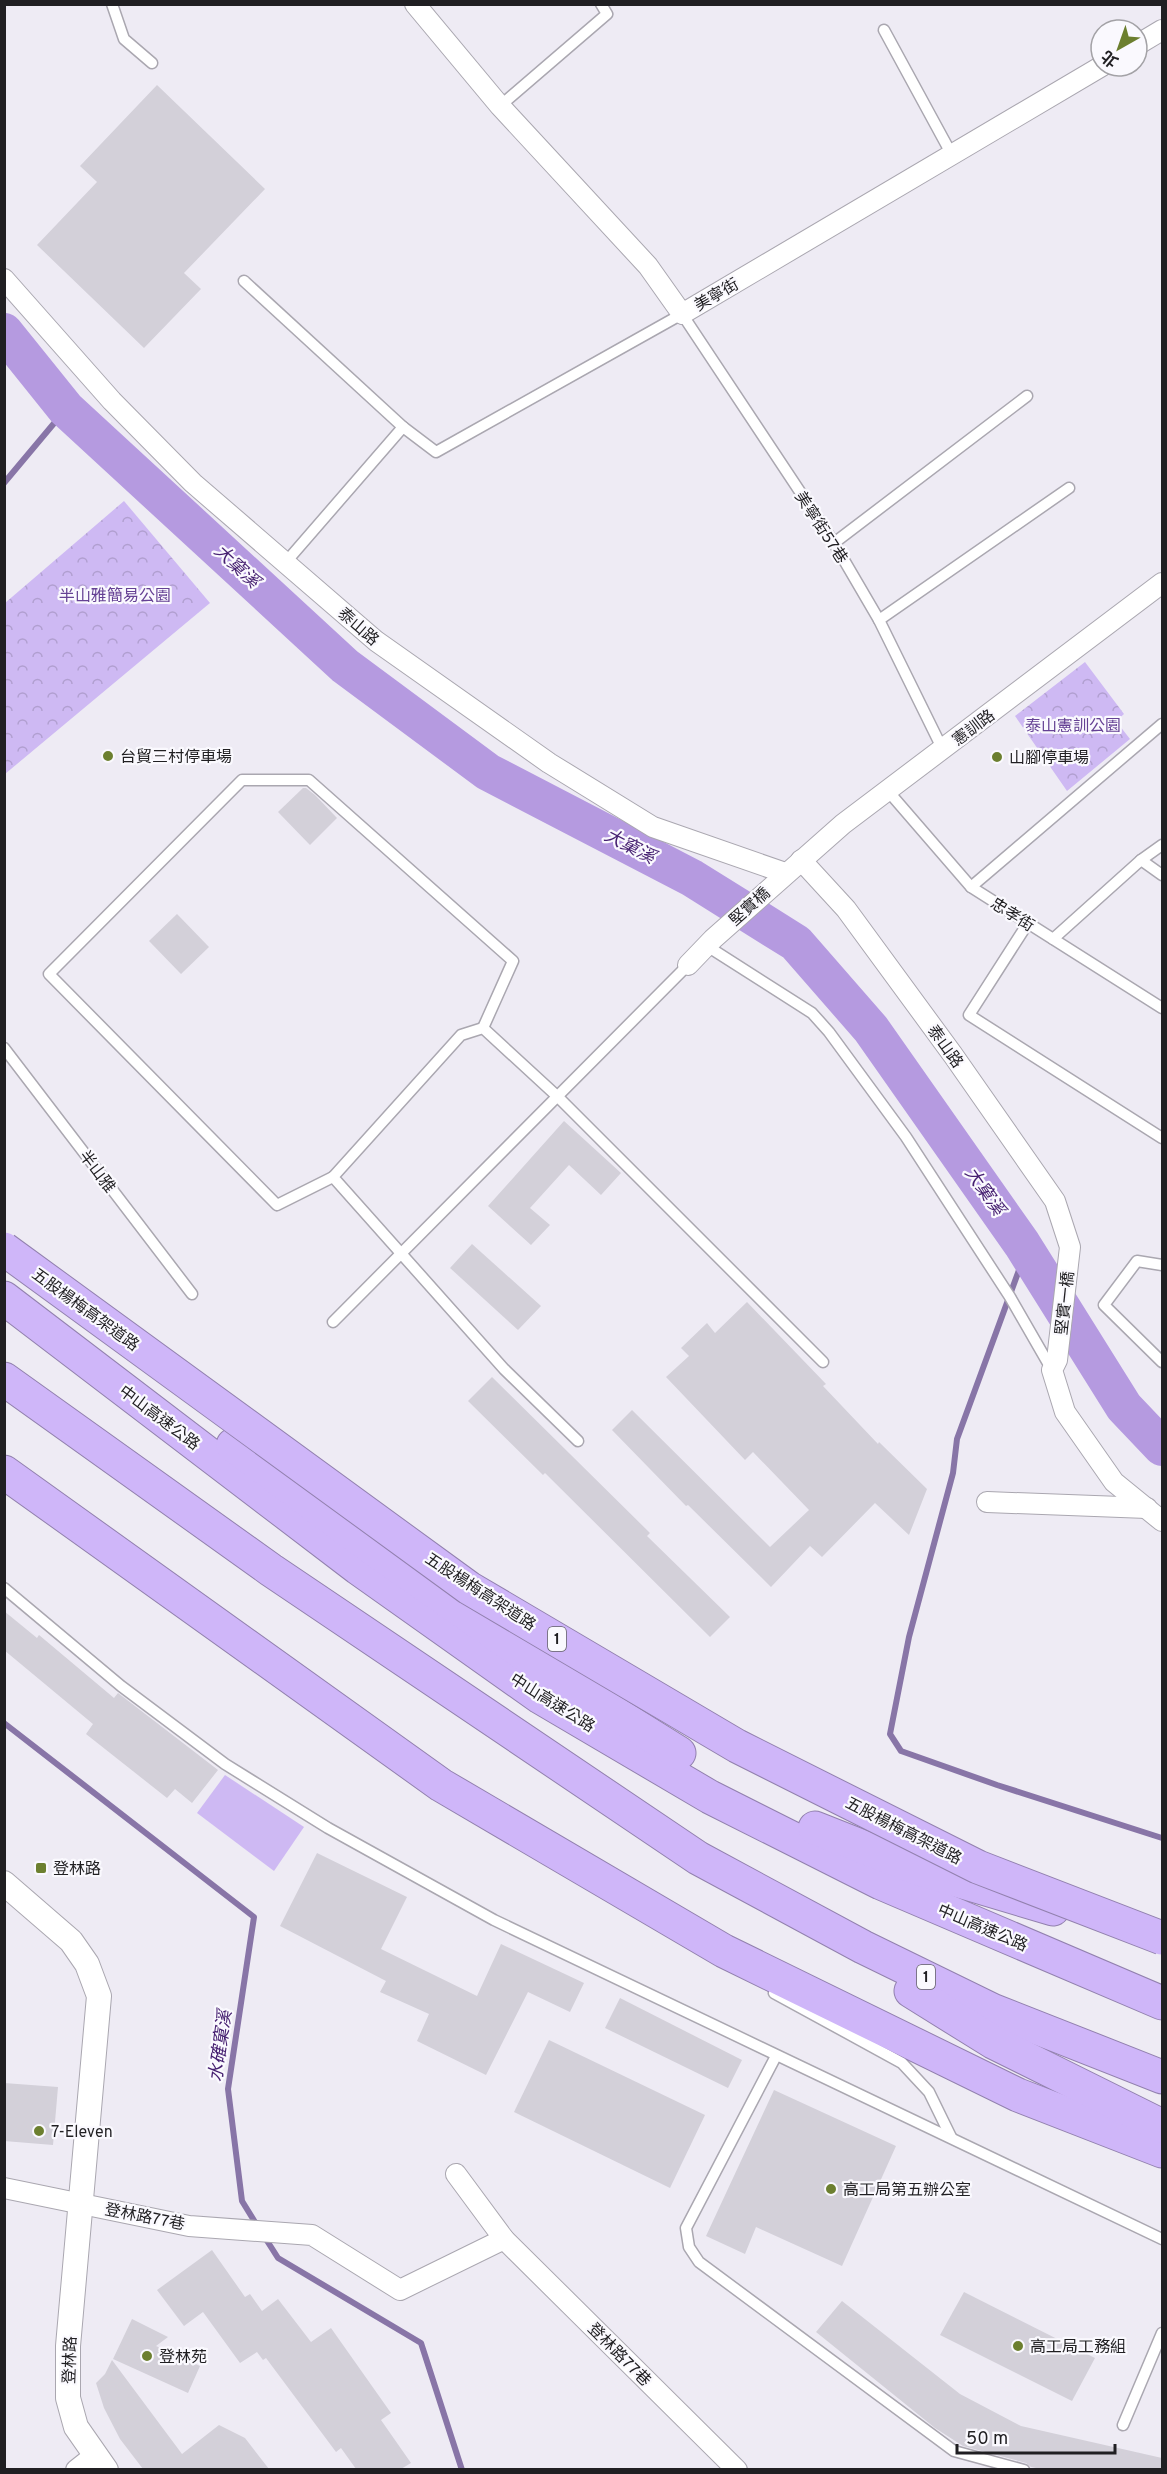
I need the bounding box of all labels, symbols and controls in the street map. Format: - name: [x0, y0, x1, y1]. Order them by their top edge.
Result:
- north arrow: [1089, 18, 1149, 78]
- text: 北: [1098, 45, 1123, 71]
- street label: 美寧街: [691, 275, 743, 316]
- street label: 美寧街57巷: [790, 488, 851, 568]
- water label: 大窠溪: [208, 540, 266, 596]
- park label: 半山雅簡易公園: [59, 586, 171, 607]
- street label: 泰山路: [333, 604, 382, 651]
- street label: 憲訓路: [949, 706, 999, 751]
- park label: 泰山憲訓公園: [1025, 717, 1121, 737]
- place label: 台貿三村停車場: [120, 748, 232, 768]
- marker: 台貿三村停車場: [101, 749, 115, 763]
- place label: 山腳停車場: [1009, 749, 1089, 769]
- marker: 山腳停車場: [990, 750, 1004, 764]
- water label: 大窠溪: [600, 825, 661, 871]
- street label: 堅實橋: [726, 884, 775, 931]
- street label: 忠孝街: [986, 894, 1038, 937]
- street label: 泰山路: [922, 1022, 967, 1072]
- street label: 半山雅: [74, 1147, 119, 1197]
- water label: 大窠溪: [959, 1163, 1010, 1223]
- street label: 五股楊梅高架道路: [27, 1265, 142, 1356]
- street label: 堅實一橋: [1053, 1270, 1079, 1336]
- street label: 中山高速公路: [114, 1382, 203, 1455]
- street label: 五股楊梅高架道路: [421, 1549, 539, 1636]
- road number: 1: [548, 1627, 566, 1651]
- street label: 中山高速公路: [506, 1670, 598, 1738]
- street label: 五股楊梅高架道路: [842, 1794, 965, 1870]
- place label: 登林路: [53, 1860, 101, 1880]
- marker: 登林路: [34, 1861, 48, 1875]
- street label: 中山高速公路: [934, 1901, 1030, 1957]
- road number: 1: [917, 1965, 935, 1989]
- water label: 水確窠溪: [205, 2006, 238, 2083]
- place label: 7-Eleven: [51, 2123, 113, 2143]
- marker: 7-Eleven: [32, 2124, 46, 2138]
- place label: 高工局第五辦公室: [843, 2181, 971, 2201]
- marker: 高工局第五辦公室: [824, 2182, 838, 2196]
- street label: 登林路77巷: [103, 2200, 186, 2236]
- street label: 登林路77巷: [583, 2320, 654, 2391]
- street label: 登林路: [60, 2336, 82, 2384]
- place label: 高工局工務組: [1030, 2338, 1126, 2358]
- marker: 高工局工務組: [1011, 2339, 1025, 2353]
- place label: 登林苑: [159, 2348, 207, 2368]
- marker: 登林苑: [140, 2349, 154, 2363]
- scale bar: [957, 2417, 1114, 2455]
- text: 50 m: [966, 2428, 1008, 2451]

